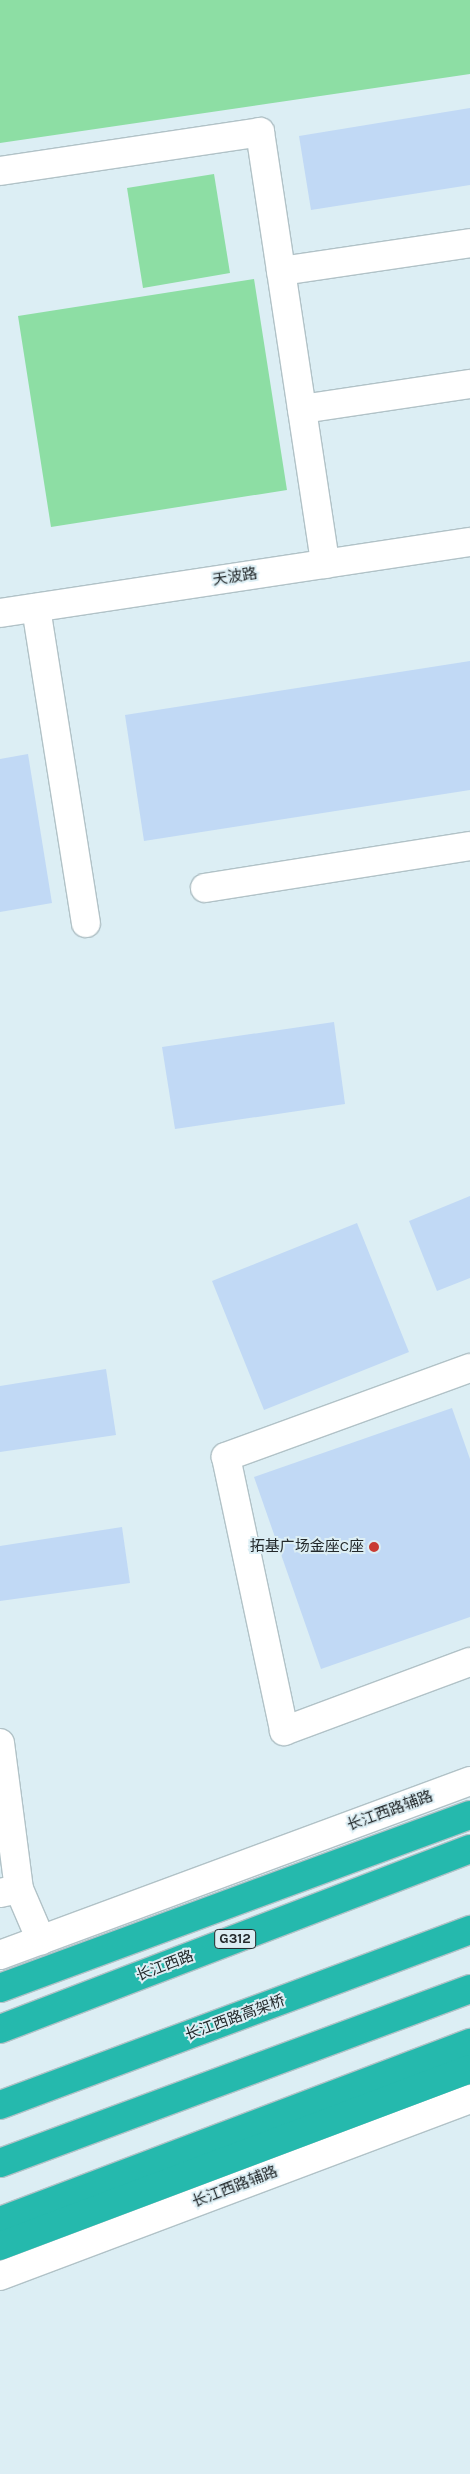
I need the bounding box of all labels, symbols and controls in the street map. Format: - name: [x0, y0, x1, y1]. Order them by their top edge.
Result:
- street label: 天波路: [211, 565, 259, 589]
- place label: 拓基广场金座C座: [250, 1538, 364, 1556]
- marker: 拓基广场金座C座: [368, 1541, 380, 1553]
- street label: 长江西路辅路: [345, 1787, 435, 1835]
- road number: G312: [214, 1928, 256, 1950]
- street label: 长江西路: [134, 1947, 196, 1985]
- street label: 长江西路高架桥: [183, 1992, 287, 2044]
- street label: 长江西路辅路: [190, 2162, 280, 2212]

